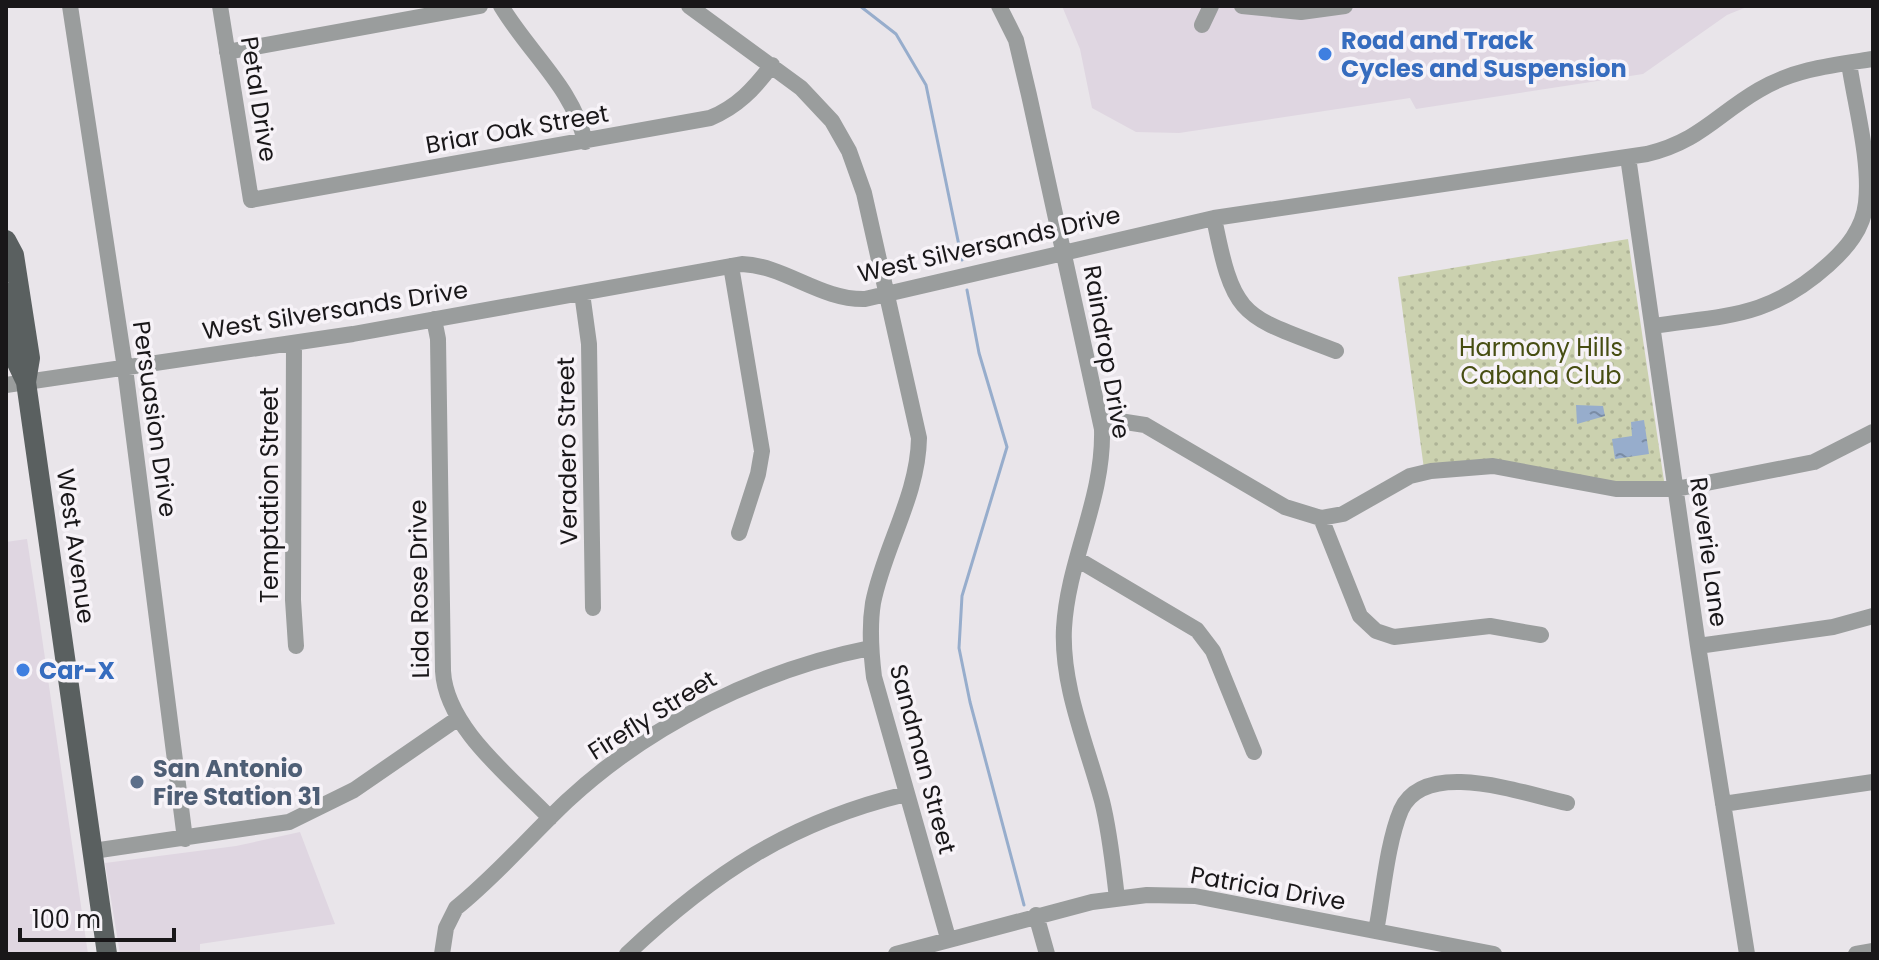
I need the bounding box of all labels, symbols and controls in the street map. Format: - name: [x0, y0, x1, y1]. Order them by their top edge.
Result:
- place label: Road and Track Cycles and Suspension: [1341, 24, 1627, 85]
- street label: Petal Drive: [233, 34, 285, 164]
- marker: Road and Track Cycles and Suspension: [1316, 45, 1334, 63]
- street label: Briar Oak Street: [423, 97, 611, 161]
- street label: West Silversands Drive: [854, 198, 1124, 290]
- street label: Raindrop Drive: [1076, 263, 1138, 441]
- street label: West Silversands Drive: [200, 273, 470, 347]
- street label: Persuasion Drive: [125, 319, 185, 519]
- park label: Harmony Hills Cabana Club: [1459, 331, 1623, 392]
- street label: Veradero Street: [549, 357, 585, 545]
- street label: Temptation Street: [253, 387, 286, 603]
- street label: West Avenue: [49, 466, 103, 626]
- street label: Reverie Lane: [1682, 475, 1736, 629]
- street label: Lida Rose Drive: [401, 499, 437, 679]
- place label: Car-X: [39, 654, 115, 687]
- marker: Car-X: [14, 661, 32, 679]
- street label: Sandman Street: [882, 661, 964, 857]
- street label: Firefly Street: [581, 662, 723, 768]
- place label: San Antonio Fire Station 31: [153, 752, 321, 813]
- marker: San Antonio Fire Station 31: [128, 773, 146, 791]
- street label: Patricia Drive: [1188, 858, 1348, 918]
- scale bar: [20, 892, 174, 942]
- text: 100 m: [32, 903, 101, 936]

